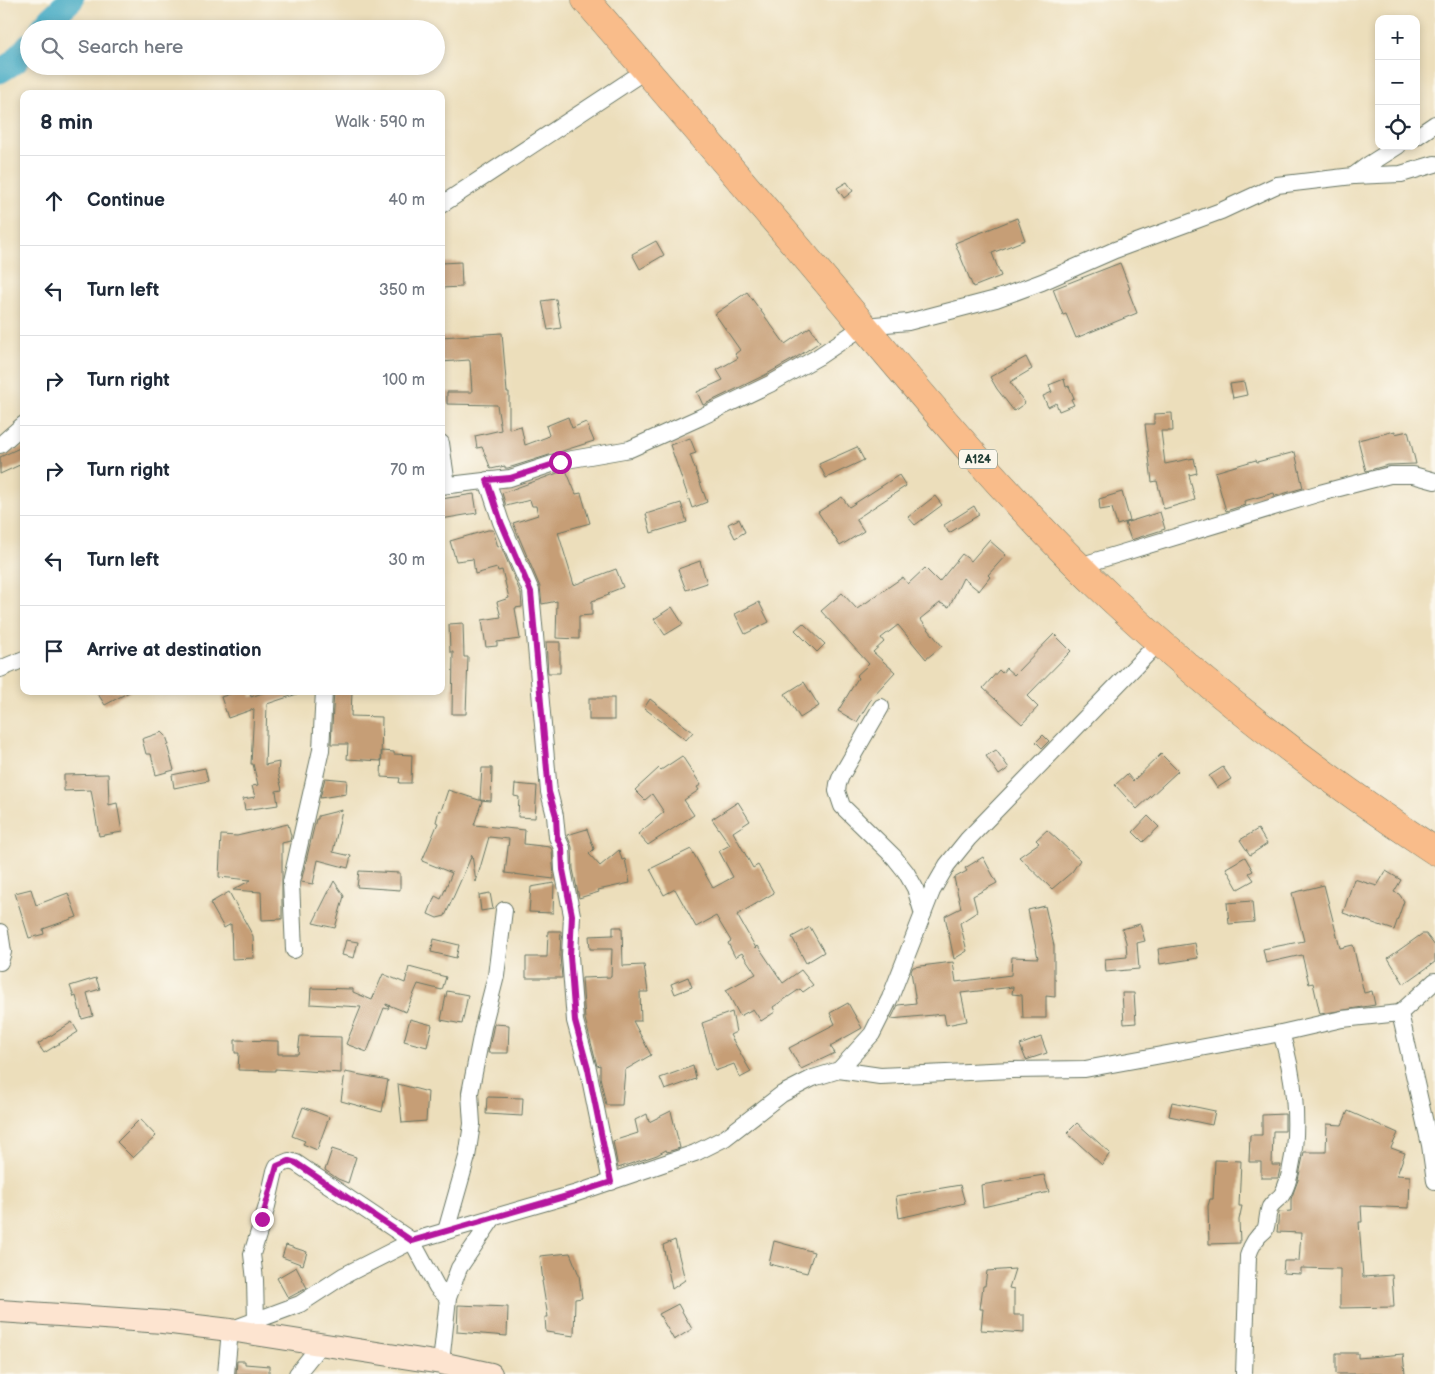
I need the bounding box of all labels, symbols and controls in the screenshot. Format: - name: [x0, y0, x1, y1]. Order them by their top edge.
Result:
- map controls: [1375, 15, 1420, 150]
- button: +: [1375, 15, 1420, 60]
- search box: [20, 20, 445, 75]
- icon: search: [38, 34, 66, 62]
- text: Search here: [78, 36, 183, 59]
- button: −: [1375, 60, 1420, 105]
- button: locate: [1375, 105, 1420, 150]
- text: 8 min: [40, 110, 93, 135]
- text: Walk · 590 m: [335, 113, 425, 132]
- icon: ahead: [40, 187, 68, 215]
- text: Continue: [87, 189, 165, 212]
- text: 40 m: [388, 191, 425, 210]
- icon: left: [40, 277, 68, 305]
- text: Turn left: [87, 279, 159, 302]
- text: 350 m: [379, 281, 425, 300]
- icon: right: [40, 367, 68, 395]
- text: Turn right: [87, 369, 170, 392]
- text: 100 m: [382, 371, 425, 390]
- road number: A124: [959, 449, 997, 468]
- route start: [549, 451, 572, 474]
- icon: right: [40, 457, 68, 485]
- text: Turn right: [87, 459, 170, 482]
- text: 70 m: [390, 461, 425, 480]
- icon: left: [40, 547, 68, 575]
- text: Turn left: [87, 549, 159, 572]
- text: 30 m: [388, 551, 425, 570]
- icon: arrive: [40, 637, 68, 665]
- text: Arrive at destination: [87, 639, 262, 662]
- route end: [251, 1208, 274, 1231]

